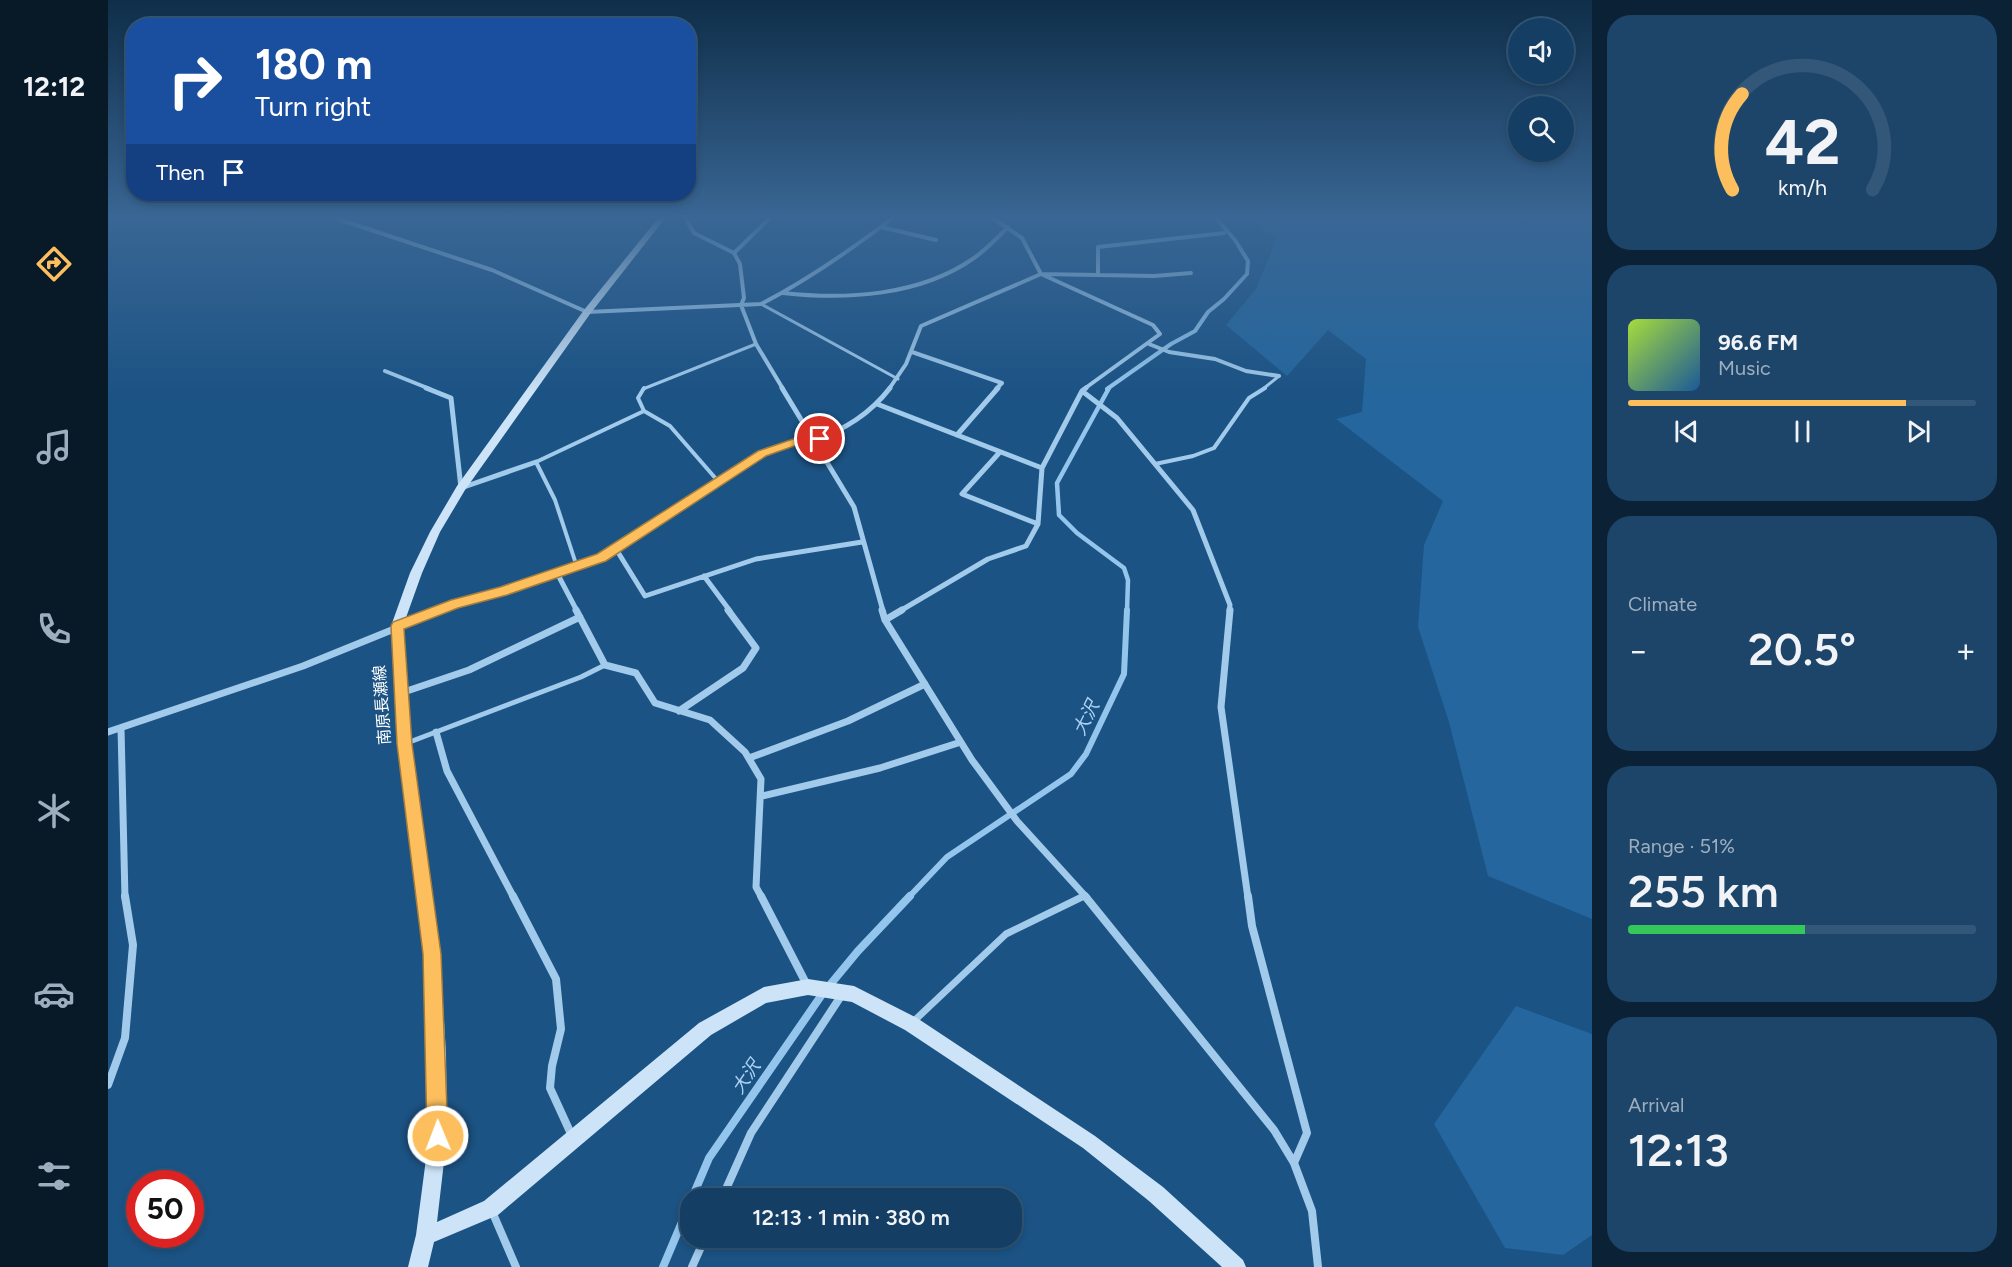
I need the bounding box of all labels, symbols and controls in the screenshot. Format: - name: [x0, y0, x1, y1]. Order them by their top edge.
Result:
- map controls: [1508, 18, 1574, 162]
- button: sound: [1508, 18, 1574, 84]
- text: 180 m: [255, 39, 372, 90]
- icon: right: [156, 42, 234, 120]
- text: 12:12: [23, 70, 85, 103]
- text: Turn right: [255, 90, 371, 123]
- button: search: [1508, 96, 1574, 162]
- text: 42: [1764, 105, 1840, 180]
- icon: arrive: [217, 156, 250, 189]
- text: Then: [156, 159, 205, 186]
- text: km/h: [1778, 175, 1826, 200]
- icon: directions: [33, 243, 75, 285]
- text: 96.6 FM: [1718, 329, 1798, 356]
- text: Music: [1718, 356, 1771, 380]
- pin: [794, 413, 845, 464]
- icon: previous: [1670, 415, 1703, 448]
- icon: pause: [1786, 415, 1819, 448]
- icon: next: [1902, 415, 1935, 448]
- icon: arrive: [803, 422, 836, 455]
- icon: music: [33, 426, 75, 468]
- text: Climate: [1628, 592, 1697, 616]
- icon: phone: [33, 608, 75, 650]
- text: 20.5°: [1748, 622, 1856, 676]
- text: −: [1628, 631, 1649, 670]
- text: +: [1955, 631, 1976, 670]
- street label: 南原長瀬線: [370, 664, 394, 746]
- water label: 大沢: [1068, 695, 1105, 739]
- icon: climate: [33, 790, 75, 832]
- text: Range · 51%: [1628, 834, 1735, 858]
- text: 255 km: [1628, 864, 1779, 918]
- icon: car: [33, 973, 75, 1015]
- water label: 大沢: [727, 1054, 766, 1098]
- text: Arrival: [1628, 1093, 1684, 1117]
- position arrow: [406, 1104, 470, 1168]
- text: 12:13: [1628, 1123, 1729, 1177]
- icon: filters: [33, 1155, 75, 1197]
- speed limit sign: 50: [126, 1170, 204, 1248]
- text: 12:13 · 1 min · 380 m: [752, 1204, 950, 1231]

